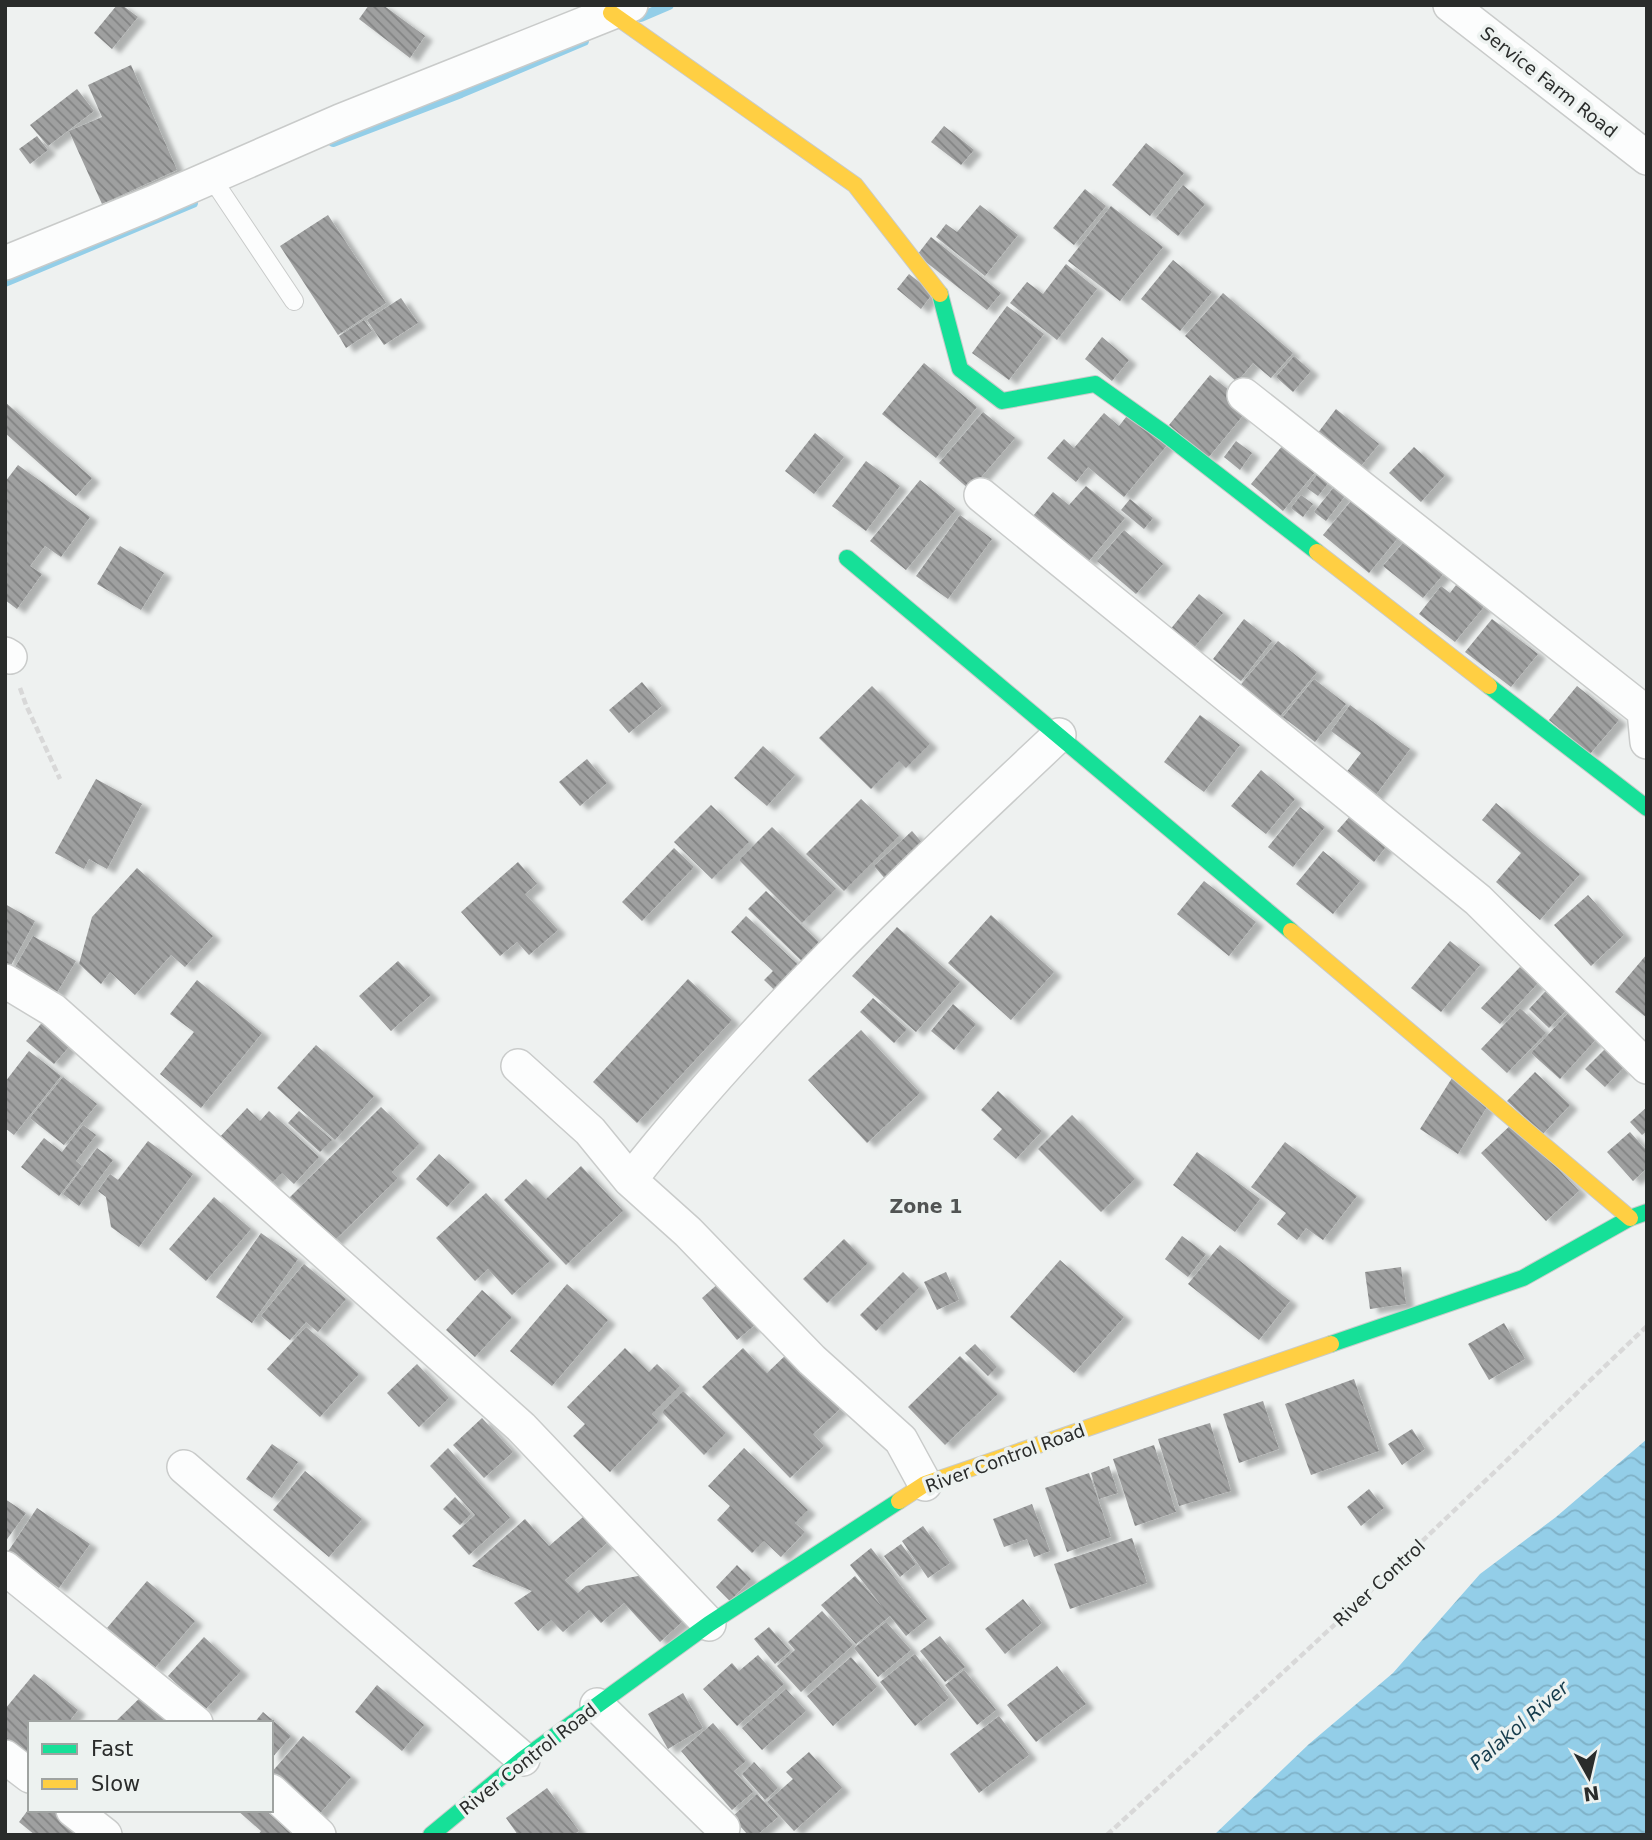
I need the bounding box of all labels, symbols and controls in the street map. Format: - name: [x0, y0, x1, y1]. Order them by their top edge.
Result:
- street label: Service Farm Road: [1477, 22, 1621, 142]
- district label: Zone 1: [889, 1195, 963, 1217]
- street label: River Control Road: [922, 1419, 1088, 1497]
- street label: River Control: [1329, 1535, 1429, 1631]
- water label: Palakol River: [1465, 1676, 1574, 1774]
- street label: River Control Road: [455, 1699, 601, 1819]
- legend: [28, 1721, 273, 1812]
- text: Fast: [91, 1737, 133, 1761]
- north arrow: [1554, 1742, 1624, 1812]
- text: Slow: [91, 1772, 140, 1796]
- text: N: [1582, 1782, 1601, 1806]

